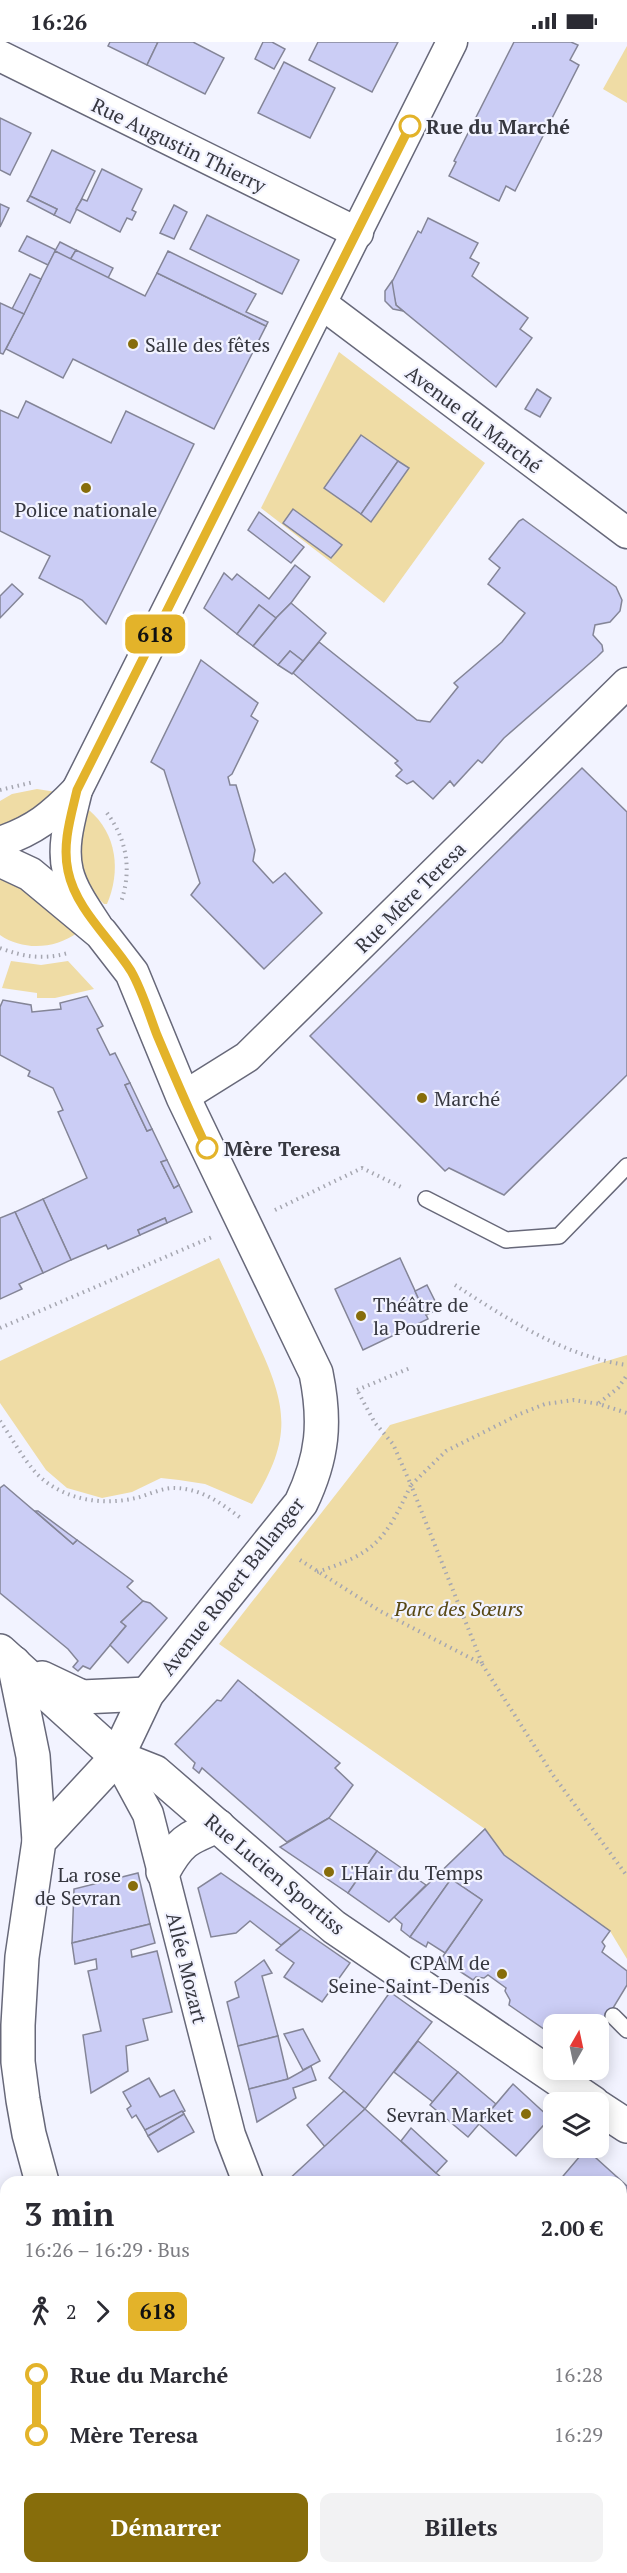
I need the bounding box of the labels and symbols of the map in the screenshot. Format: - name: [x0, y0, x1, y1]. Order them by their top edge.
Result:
- street label: Rue Augustin Thierry: [87, 91, 271, 199]
- place label: Rue du Marché: [426, 113, 570, 140]
- marker: Rue du Marché: [399, 115, 421, 137]
- place label: Salle des fêtes: [145, 331, 270, 358]
- marker: Salle des fêtes: [126, 337, 140, 351]
- street label: Avenue du Marché: [400, 359, 548, 479]
- marker: Police nationale: [79, 481, 93, 495]
- place label: Police nationale: [15, 496, 157, 523]
- line badge: 618: [120, 614, 189, 654]
- street label: Rue Mère Teresa: [349, 836, 471, 958]
- place label: Marché: [434, 1085, 500, 1112]
- marker: Marché: [415, 1091, 429, 1105]
- place label: Mère Teresa: [224, 1135, 341, 1162]
- marker: Mère Teresa: [196, 1137, 218, 1159]
- place label: Théâtre de la Poudrerie: [373, 1291, 480, 1341]
- marker: Théâtre de la Poudrerie: [354, 1309, 368, 1323]
- street label: Avenue Robert Ballanger: [154, 1491, 310, 1681]
- park label: Parc des Sœurs: [394, 1595, 523, 1622]
- street label: Rue Lucien Sportiss: [199, 1807, 351, 1941]
- place label: L'Hair du Temps: [341, 1859, 483, 1886]
- place label: La rose de Sevran: [35, 1861, 121, 1911]
- marker: L'Hair du Temps: [322, 1865, 336, 1879]
- marker: La rose de Sevran: [126, 1879, 140, 1893]
- street label: Allée Mozart: [160, 1910, 214, 2027]
- place label: CPAM de Seine-Saint-Denis: [328, 1949, 490, 1999]
- marker: CPAM de Seine-Saint-Denis: [495, 1967, 509, 1981]
- north arrow: [543, 2014, 609, 2080]
- place label: Sevran Market: [386, 2101, 515, 2128]
- marker: Sevran Market: [519, 2107, 533, 2121]

